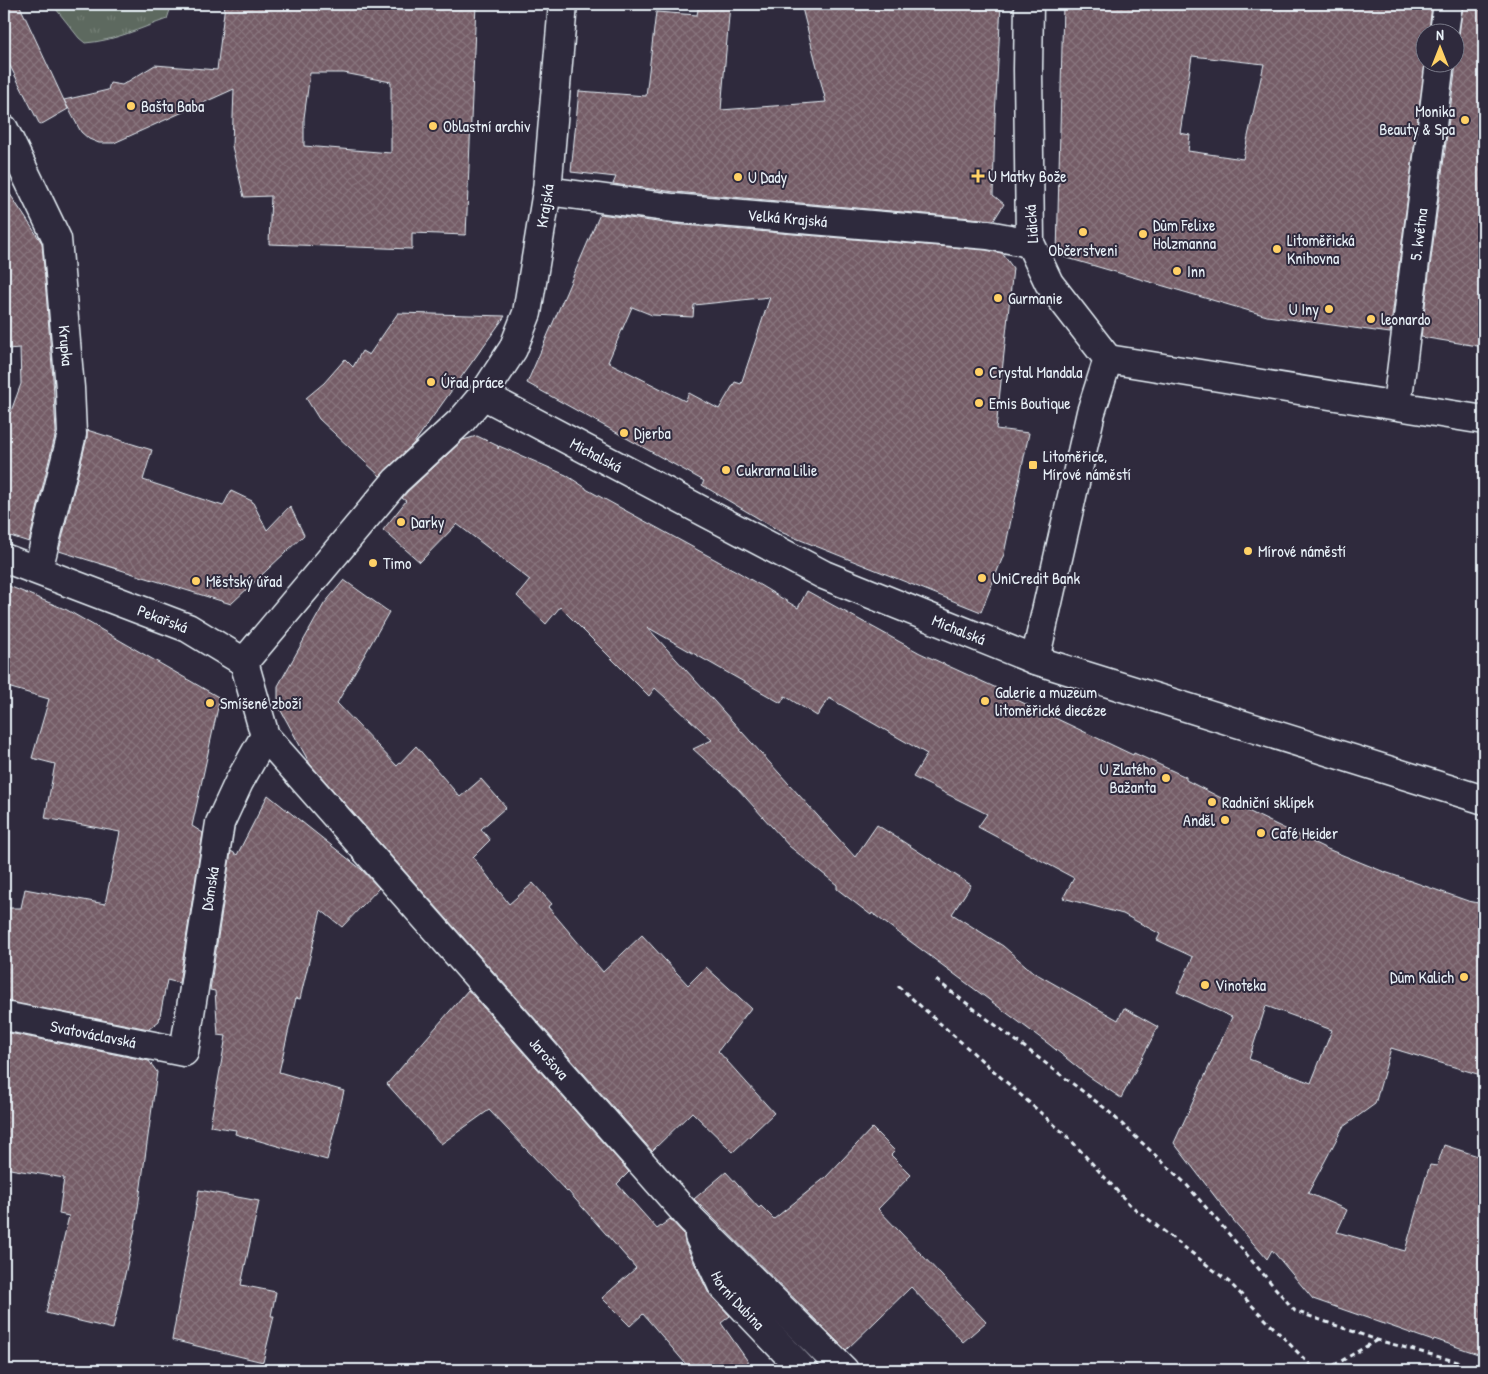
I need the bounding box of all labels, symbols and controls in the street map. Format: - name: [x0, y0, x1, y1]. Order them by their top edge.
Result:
- north arrow: [1416, 22, 1466, 72]
- text: N: [1436, 25, 1444, 44]
- place label: Bašta Baba: [141, 95, 204, 117]
- marker: Bašta Baba: [125, 100, 137, 112]
- place label: Monika Beauty & Spa: [1379, 100, 1455, 140]
- marker: Monika Beauty & Spa: [1459, 114, 1471, 126]
- place label: Oblastní archiv: [443, 115, 531, 137]
- marker: Oblastní archiv: [427, 120, 439, 132]
- place label: U Matky Bože: [988, 165, 1067, 187]
- place label: U Dady: [748, 166, 788, 188]
- marker: U Matky Bože: [972, 170, 984, 182]
- marker: U Dady: [732, 171, 744, 183]
- street label: Krajská: [530, 183, 559, 229]
- street label: Velká Krajská: [747, 203, 828, 232]
- street label: Lidická: [1019, 204, 1043, 244]
- street label: 5. května: [1404, 207, 1433, 262]
- place label: Dům Felixe Holzmanna: [1153, 214, 1216, 254]
- marker: Občerstveni: [1077, 226, 1089, 238]
- marker: Dům Felixe Holzmanna: [1137, 228, 1149, 240]
- place label: Litoměřická Knihovna: [1287, 229, 1355, 269]
- place label: Občerstveni: [1048, 239, 1118, 261]
- marker: Litoměřická Knihovna: [1271, 243, 1283, 255]
- place label: Inn: [1187, 260, 1205, 282]
- marker: Inn: [1171, 265, 1183, 277]
- place label: Gurmanie: [1008, 287, 1063, 309]
- marker: Gurmanie: [992, 292, 1004, 304]
- place label: U Iny: [1289, 298, 1319, 320]
- marker: U Iny: [1323, 303, 1335, 315]
- place label: leonardo: [1381, 308, 1431, 330]
- marker: leonardo: [1365, 313, 1377, 325]
- street label: Krupka: [54, 324, 79, 367]
- place label: Crystal Mandala: [989, 361, 1083, 383]
- marker: Crystal Mandala: [973, 366, 985, 378]
- place label: Úřad práce: [441, 371, 505, 393]
- marker: Úřad práce: [425, 376, 437, 388]
- place label: Emis Boutique: [989, 392, 1071, 414]
- marker: Emis Boutique: [973, 397, 985, 409]
- place label: Djerba: [634, 422, 671, 444]
- marker: Djerba: [618, 427, 630, 439]
- street label: Michalská: [566, 432, 626, 477]
- place label: Litoměřice, Mírové náměstí: [1043, 445, 1131, 485]
- place label: Cukrarna Lilie: [736, 459, 818, 481]
- marker: Litoměřice, Mírové náměstí: [1027, 459, 1039, 471]
- marker: Cukrarna Lilie: [720, 464, 732, 476]
- place label: Darky: [411, 511, 445, 533]
- marker: Darky: [395, 516, 407, 528]
- place label: Mírové náměstí: [1258, 540, 1346, 562]
- marker: Mírové náměstí: [1242, 545, 1254, 557]
- place label: Timo: [383, 552, 412, 574]
- marker: Timo: [367, 557, 379, 569]
- place label: UniCredit Bank: [992, 567, 1081, 589]
- place label: Městský úřad: [206, 570, 282, 592]
- marker: UniCredit Bank: [976, 572, 988, 584]
- marker: Městský úřad: [190, 575, 202, 587]
- street label: Pekařská: [135, 599, 191, 638]
- street label: Michalská: [929, 609, 989, 650]
- place label: Galerie a muzeum litoměřické diecéze: [995, 681, 1107, 721]
- place label: Smíšené zboží: [220, 692, 302, 714]
- marker: Galerie a muzeum litoměřické diecéze: [979, 695, 991, 707]
- marker: Smíšené zboží: [204, 697, 216, 709]
- place label: U Zlatého Bažanta: [1100, 758, 1157, 798]
- marker: U Zlatého Bažanta: [1160, 772, 1172, 784]
- place label: Radniční sklípek: [1222, 791, 1314, 813]
- marker: Radniční sklípek: [1206, 796, 1218, 808]
- place label: Anděl: [1183, 809, 1216, 831]
- marker: Anděl: [1219, 814, 1231, 826]
- place label: Café Heider: [1271, 822, 1338, 844]
- marker: Café Heider: [1255, 827, 1267, 839]
- street label: Dómská: [195, 865, 224, 912]
- place label: Dům Kalich: [1390, 966, 1454, 988]
- marker: Dům Kalich: [1458, 971, 1470, 983]
- place label: Vinoteka: [1215, 974, 1266, 996]
- marker: Vinoteka: [1199, 979, 1211, 991]
- street label: Svatováclavská: [48, 1015, 138, 1053]
- street label: Jarošova: [524, 1032, 574, 1084]
- street label: Horní Dubina: [706, 1267, 770, 1335]

